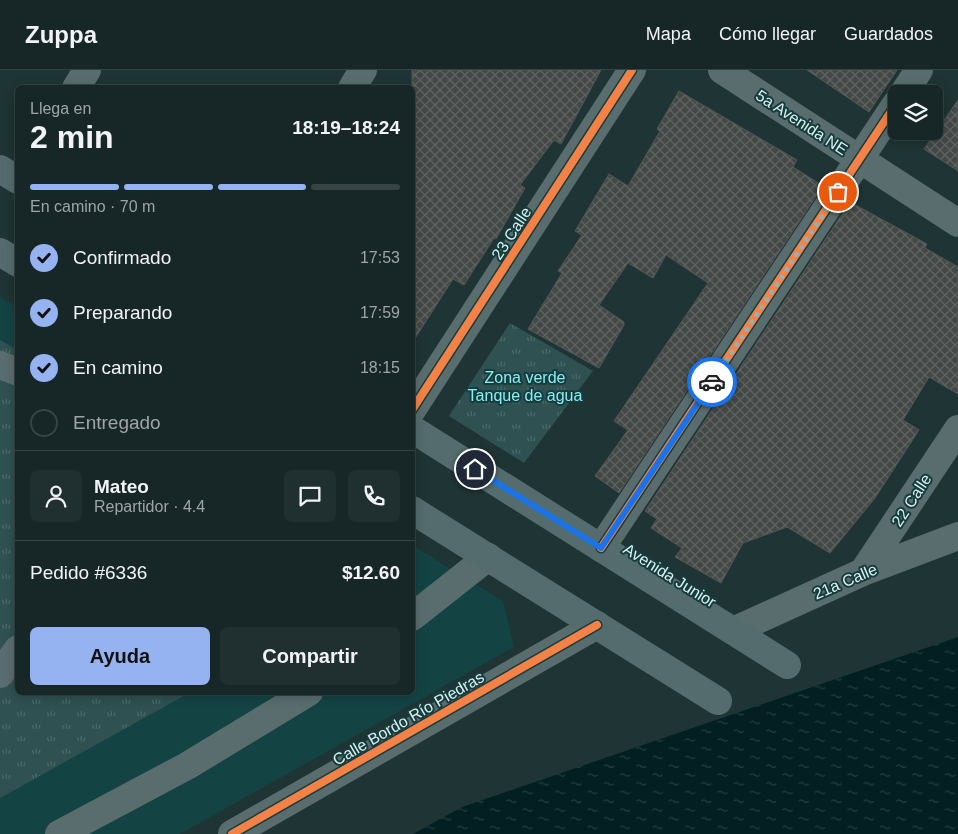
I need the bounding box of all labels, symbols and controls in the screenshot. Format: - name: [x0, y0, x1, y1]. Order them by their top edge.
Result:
- text: Zuppa: [25, 21, 97, 48]
- text: Mapa: [646, 24, 691, 44]
- text: Cómo llegar: [719, 24, 816, 44]
- text: Guardados: [844, 24, 933, 44]
- map controls: [888, 85, 943, 140]
- button: layers: [888, 85, 943, 140]
- street label: 5a Avenida NE: [753, 87, 851, 158]
- text: Llega en: [30, 100, 91, 117]
- text: 18:19–18:24: [292, 117, 400, 138]
- text: 2 min: [30, 119, 114, 155]
- pin: [817, 171, 859, 213]
- icon: bag: [824, 178, 852, 206]
- text: En camino · 70 m: [30, 198, 155, 215]
- street label: 23 Calle: [488, 204, 535, 263]
- icon: check: [30, 244, 58, 272]
- text: Confirmado: [73, 247, 171, 268]
- text: 17:53: [360, 249, 400, 266]
- icon: check: [30, 299, 58, 327]
- text: Preparando: [73, 302, 172, 323]
- text: 17:59: [360, 304, 400, 321]
- icon: check: [30, 354, 58, 382]
- text: En camino: [73, 357, 163, 378]
- courier: [687, 357, 737, 407]
- text: 18:15: [360, 359, 400, 376]
- icon: car: [698, 368, 726, 396]
- park label: Zona verde Tanque de agua: [468, 369, 582, 404]
- text: Entregado: [73, 412, 161, 433]
- pin: [454, 448, 496, 490]
- icon: home: [461, 455, 489, 483]
- button: person: [30, 470, 82, 522]
- button: chat: [284, 470, 336, 522]
- button: phone: [348, 470, 400, 522]
- street label: 22 Calle: [888, 471, 935, 530]
- text: Mateo: [94, 476, 149, 497]
- text: Repartidor · 4.4: [94, 498, 205, 515]
- street label: Avenida Junior: [620, 540, 720, 611]
- street label: 21a Calle: [811, 560, 880, 602]
- text: Pedido #6336: [30, 562, 147, 583]
- text: $12.60: [342, 562, 400, 583]
- button: Ayuda: [30, 627, 210, 685]
- button: Compartir: [220, 627, 400, 685]
- street label: Calle Bordo Río Piedras: [330, 668, 487, 769]

